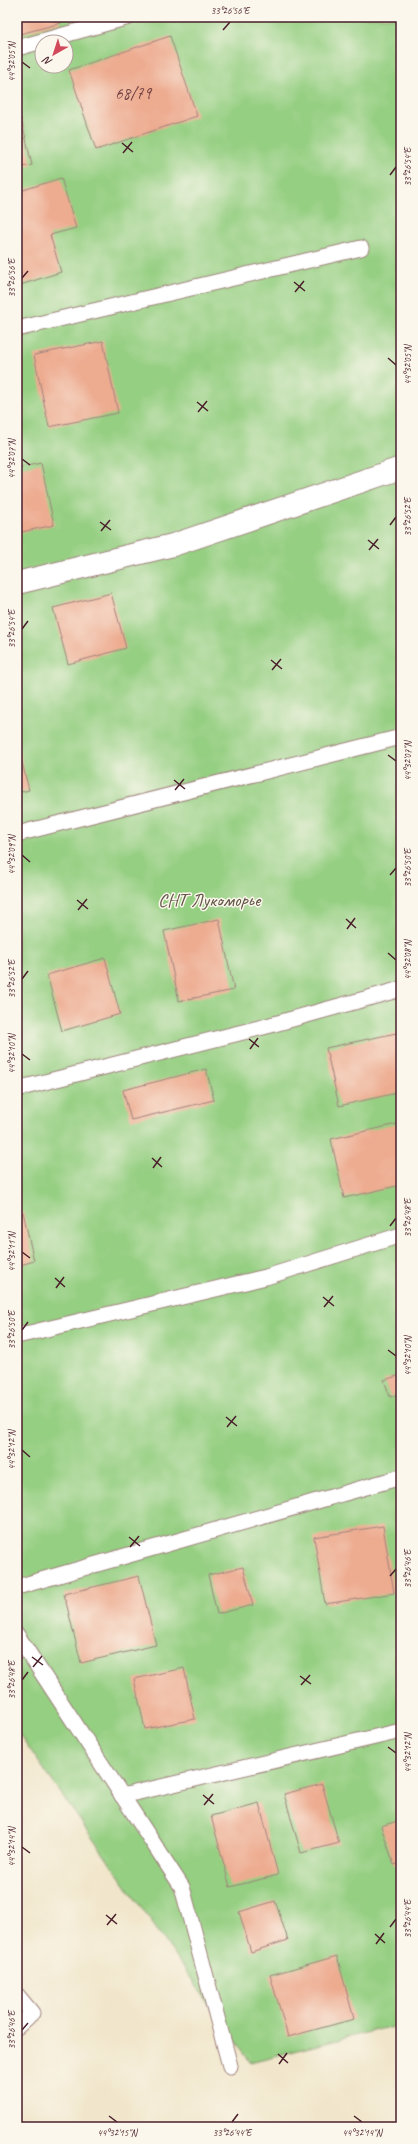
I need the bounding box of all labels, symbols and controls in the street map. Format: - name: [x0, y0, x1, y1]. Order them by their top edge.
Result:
- text: 33°26'56"E: [211, 4, 251, 17]
- north arrow: [34, 34, 74, 74]
- text: 44°32'05"N: [5, 40, 18, 82]
- text: N: [39, 53, 55, 69]
- house number: 68/79: [115, 83, 152, 104]
- text: 33°26'54"E: [401, 146, 414, 186]
- text: 33°26'56"E: [5, 257, 18, 297]
- text: 44°32'05"N: [401, 343, 414, 385]
- text: 44°32'07"N: [5, 437, 18, 479]
- text: 33°26'52"E: [401, 496, 414, 536]
- text: 33°26'54"E: [5, 608, 18, 648]
- text: 44°32'07"N: [401, 739, 414, 781]
- text: 44°32'09"N: [5, 833, 18, 875]
- text: 33°26'50"E: [401, 847, 414, 887]
- park label: СНТ Лукоморье: [158, 888, 262, 912]
- text: 44°32'08"N: [401, 938, 414, 980]
- text: 33°26'52"E: [5, 958, 18, 998]
- text: 44°32'10"N: [5, 1032, 18, 1074]
- text: 33°26'48"E: [401, 1197, 414, 1237]
- text: 44°32'11"N: [5, 1230, 18, 1272]
- text: 33°26'50"E: [5, 1309, 18, 1349]
- text: 44°32'10"N: [401, 1334, 414, 1376]
- text: 44°32'12"N: [5, 1428, 18, 1470]
- text: 33°26'46"E: [401, 1548, 414, 1588]
- text: 33°26'48"E: [5, 1659, 18, 1699]
- text: 44°32'12"N: [401, 1731, 414, 1773]
- text: 44°32'14"N: [5, 1825, 18, 1867]
- text: 33°26'44"E: [401, 1898, 414, 1938]
- text: 33°26'46"E: [5, 2009, 18, 2049]
- text: 44°32'15"N: [97, 2126, 139, 2139]
- text: 33°26'44"E: [213, 2126, 253, 2139]
- text: 44°32'14"N: [342, 2126, 384, 2139]

